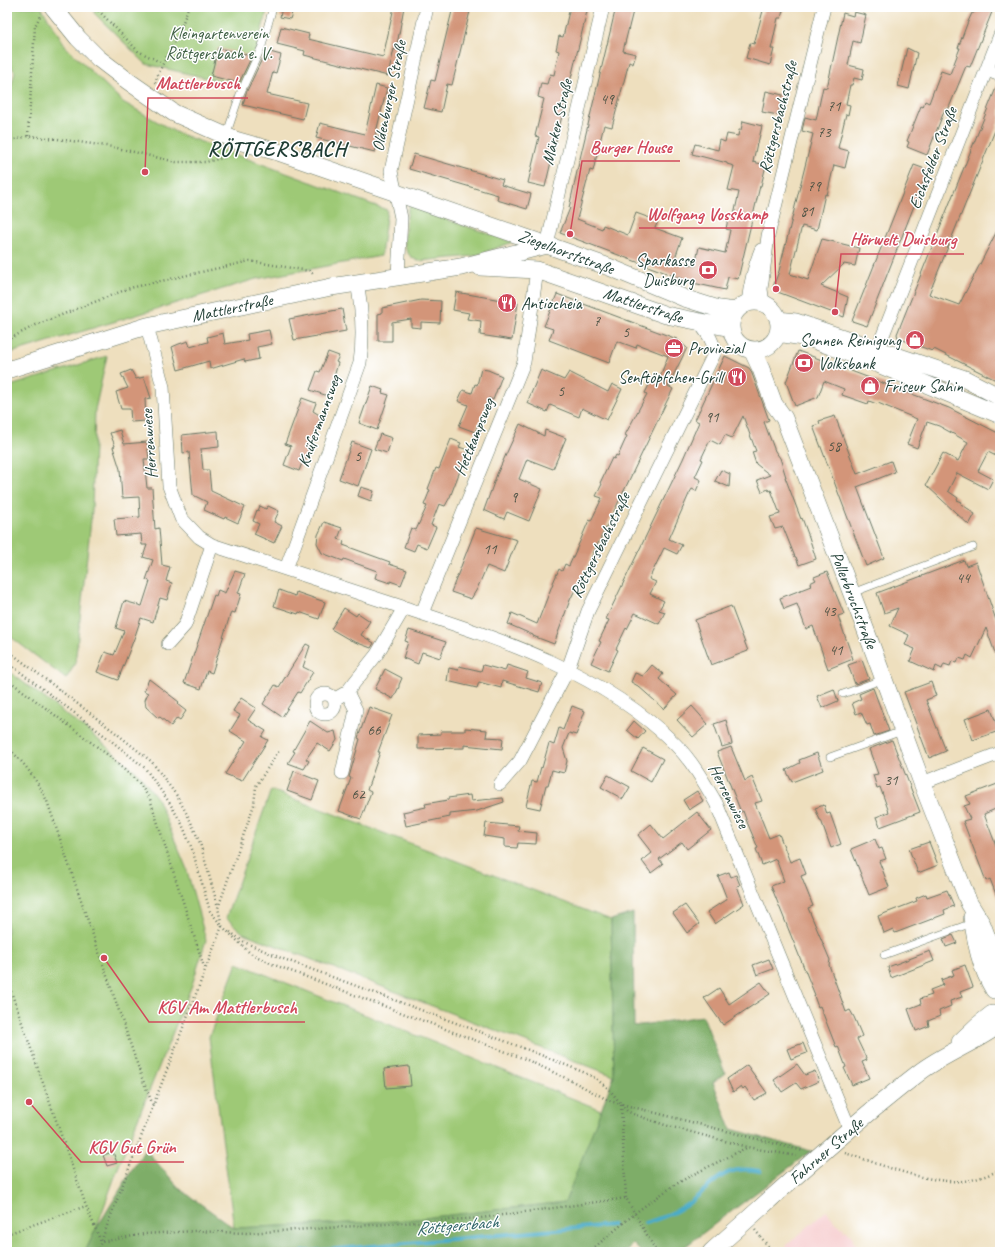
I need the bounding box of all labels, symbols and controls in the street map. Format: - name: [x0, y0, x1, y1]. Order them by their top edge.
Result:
- park label: Kleingartenverein Röttgersbach e. V.: [166, 23, 273, 64]
- street label: Oldenburger Straße: [367, 37, 411, 153]
- street label: Röttgersbachstraße: [754, 57, 802, 175]
- callout: Mattlerbusch: [148, 68, 248, 98]
- text: Mattlerbusch: [156, 72, 241, 94]
- street label: Märker Straße: [537, 76, 577, 167]
- house number: 49: [600, 90, 615, 109]
- house number: 71: [827, 97, 842, 116]
- street label: Eichsfelder Straße: [904, 103, 963, 212]
- house number: 73: [817, 123, 832, 142]
- callout: Burger House: [582, 131, 680, 161]
- district label: RÖTTGERSBACH: [207, 136, 349, 162]
- text: Burger House: [590, 136, 674, 158]
- house number: 79: [807, 177, 822, 196]
- callout: Wolfgang Vosskamp: [639, 198, 774, 228]
- house number: 81: [800, 202, 815, 221]
- text: Wolfgang Vosskamp: [647, 203, 768, 225]
- callout: Hörwelt Duisburg: [841, 224, 964, 254]
- street label: Ziegelhorststraße: [515, 225, 618, 280]
- text: Hörwelt Duisburg: [850, 228, 959, 250]
- place label: Sparkasse Duisburg: [636, 250, 695, 291]
- bank icon: Sparkasse Duisburg: [697, 259, 719, 281]
- street label: Mattlerstraße: [601, 282, 687, 328]
- street label: Mattlerstraße: [190, 289, 276, 327]
- restaurant icon: Antiocheia: [496, 292, 518, 314]
- place label: Antiocheia: [521, 293, 583, 314]
- house number: 7: [594, 312, 602, 331]
- house number: 5: [623, 323, 631, 342]
- shop icon: Sonnen Reinigung: [904, 329, 926, 351]
- place label: Sonnen Reinigung: [800, 330, 902, 351]
- office icon: Provinzial: [663, 337, 685, 359]
- place label: Provinzial: [688, 338, 746, 359]
- bank icon: Volksbank: [793, 352, 815, 374]
- place label: Volksbank: [818, 353, 877, 374]
- restaurant icon: Senftöpfchen-Grill: [726, 366, 748, 388]
- place label: Senftöpfchen-Grill: [618, 367, 726, 388]
- street label: Knüfermannsweg: [293, 370, 346, 470]
- shop icon: Friseur Sahin: [859, 375, 881, 397]
- place label: Friseur Sahin: [884, 376, 963, 397]
- house number: 5: [558, 382, 566, 401]
- street label: Hettkampsweg: [449, 393, 500, 479]
- street label: Herrenwiese: [136, 407, 162, 479]
- house number: 91: [705, 408, 720, 427]
- house number: 58: [827, 437, 842, 456]
- house number: 5: [355, 447, 363, 466]
- house number: 9: [511, 488, 519, 507]
- street label: Röttgersbachstraße: [565, 488, 635, 601]
- house number: 11: [483, 540, 498, 559]
- street label: Pollerbruchstraße: [826, 549, 883, 653]
- house number: 44: [956, 569, 971, 588]
- house number: 43: [822, 602, 837, 621]
- house number: 41: [829, 641, 844, 660]
- house number: 66: [367, 721, 382, 740]
- street label: Herrenwiese: [704, 760, 755, 833]
- house number: 31: [884, 771, 899, 790]
- house number: 62: [351, 785, 366, 804]
- callout: KGV Am Mattlerbusch: [149, 992, 305, 1022]
- text: KGV Am Mattlerbusch: [157, 996, 297, 1018]
- street label: Fahrner Straße: [785, 1112, 868, 1189]
- callout: KGV Gut Grün: [81, 1132, 184, 1162]
- text: KGV Gut Grün: [88, 1136, 177, 1158]
- water label: Röttgersbach: [415, 1210, 501, 1240]

